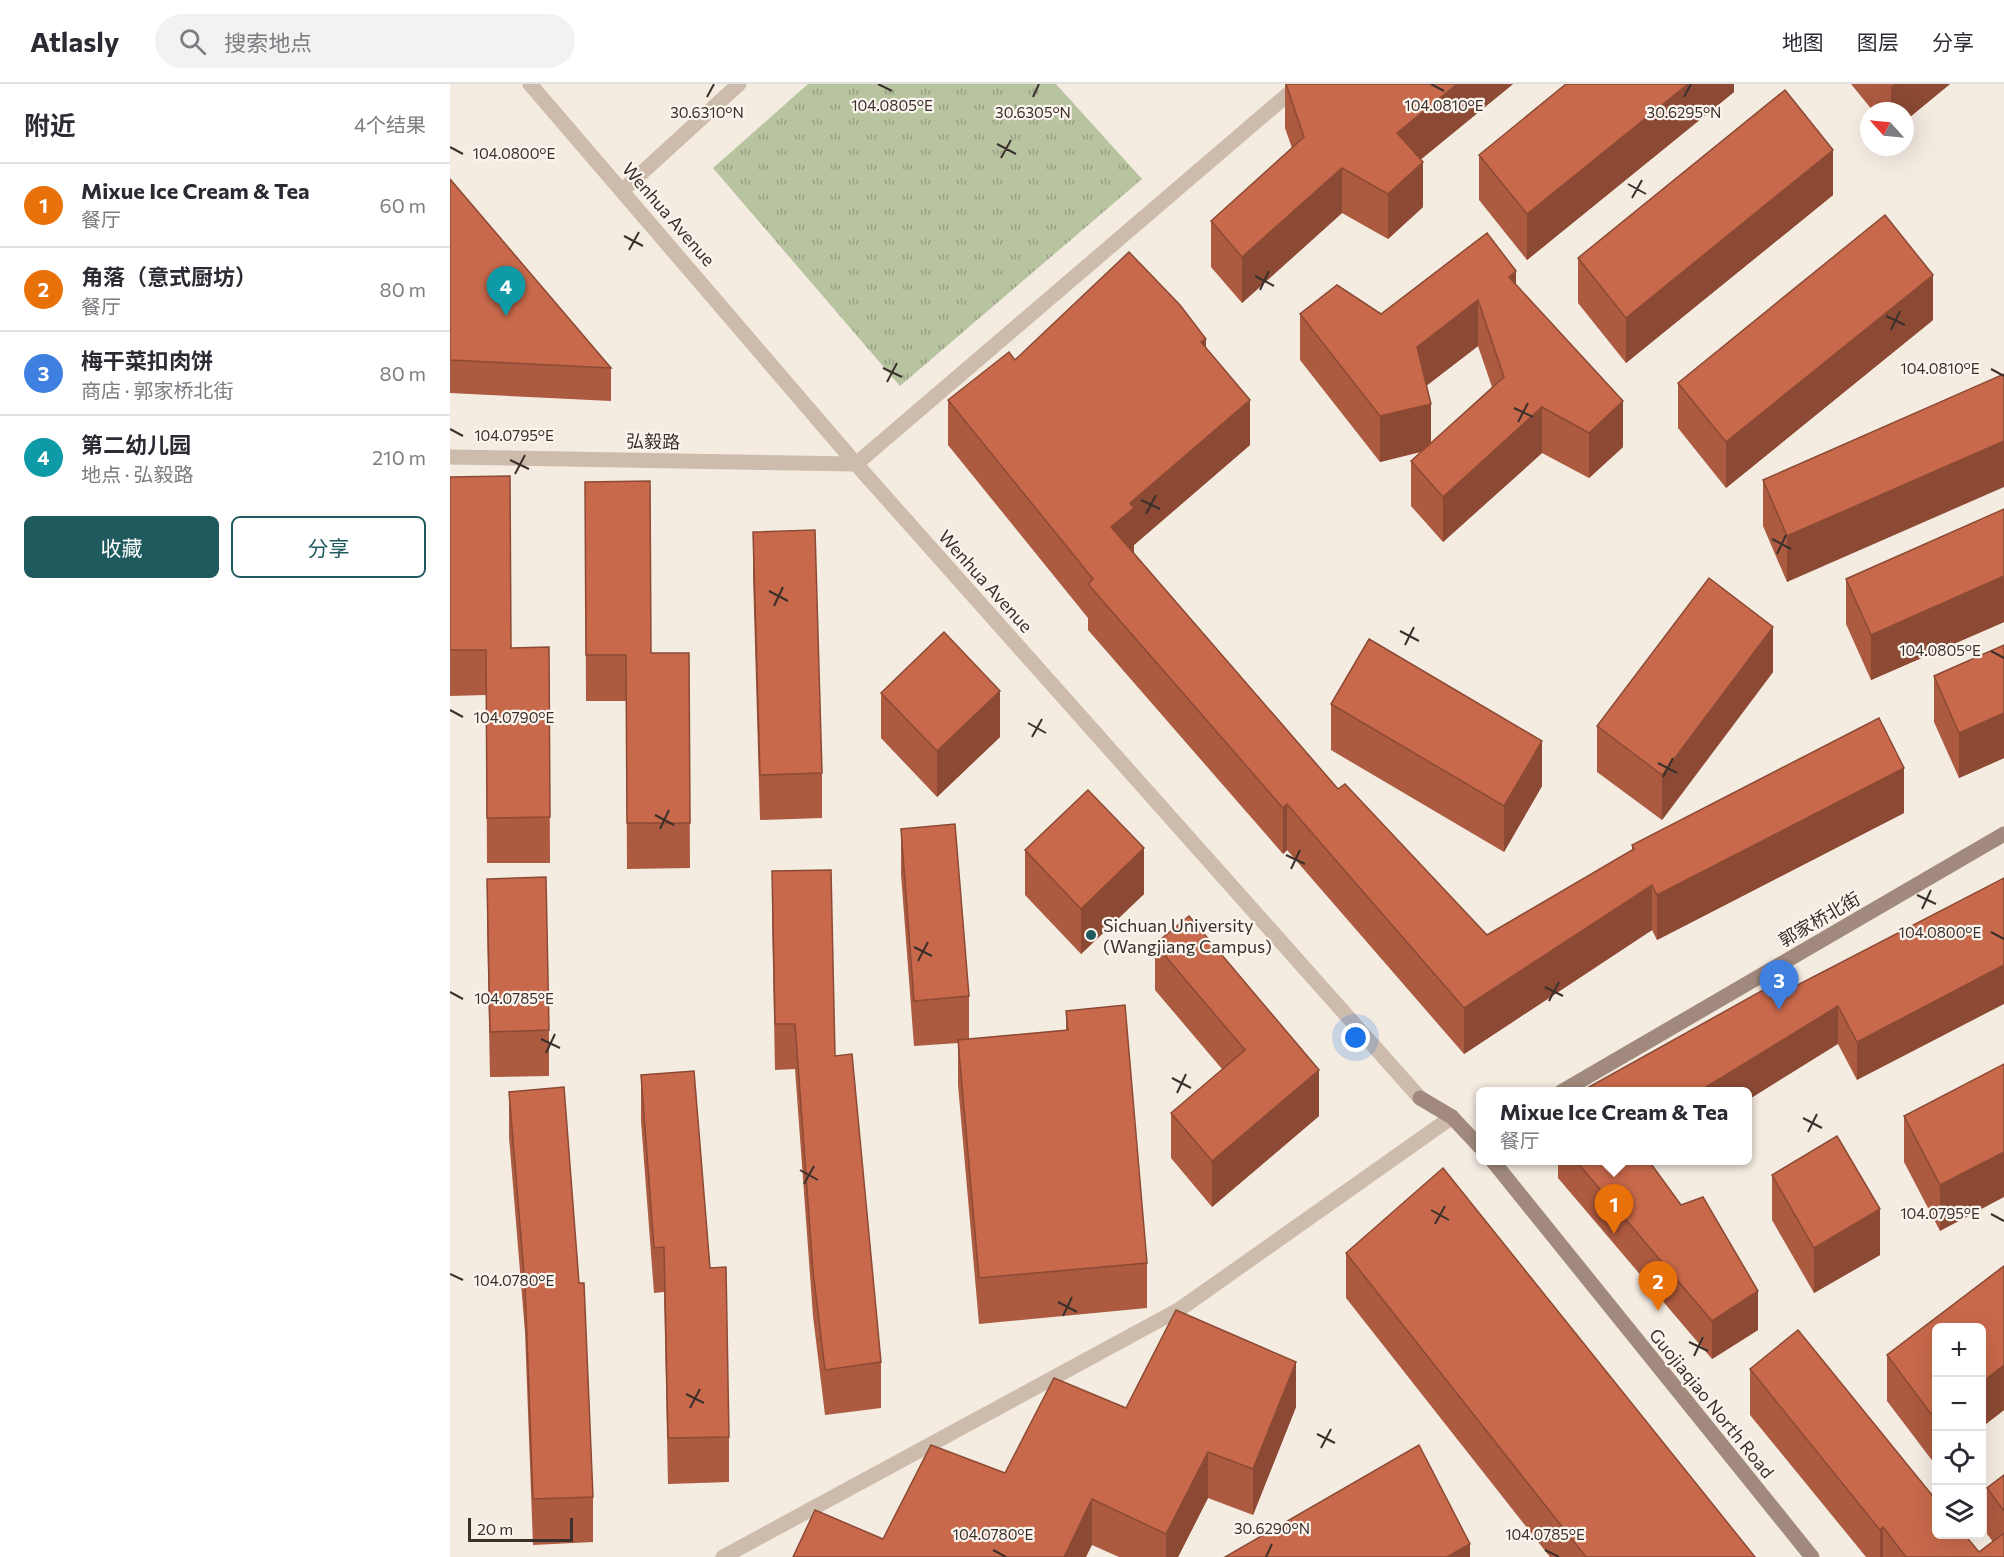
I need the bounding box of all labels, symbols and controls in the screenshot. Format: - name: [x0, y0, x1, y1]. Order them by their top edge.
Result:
- search box: [155, 14, 575, 68]
- text: Atlasly: [30, 24, 119, 58]
- icon: search: [176, 25, 209, 58]
- text: 搜索地点: [224, 29, 312, 56]
- text: 地图: [1782, 29, 1824, 54]
- text: 图层: [1857, 29, 1899, 54]
- text: 分享: [1932, 29, 1974, 54]
- text: 104.0805°E: [851, 96, 933, 114]
- text: 104.0810°E: [1404, 96, 1484, 114]
- north arrow: [1860, 102, 1914, 156]
- text: 30.6310°N: [670, 103, 744, 121]
- text: 30.6305°N: [995, 103, 1071, 121]
- text: 30.6295°N: [1647, 103, 1721, 121]
- text: 附近: [24, 109, 76, 140]
- text: 4个结果: [354, 112, 426, 136]
- text: 104.0800°E: [473, 144, 555, 162]
- street label: Wenhua Avenue: [618, 158, 720, 270]
- text: Mixue Ice Cream & Tea: [81, 177, 310, 204]
- text: 1: [39, 193, 48, 217]
- text: 60 m: [380, 193, 426, 217]
- text: 餐厅: [81, 207, 121, 231]
- text: 角落（意式厨坊）: [81, 263, 257, 290]
- pin: 4: [486, 266, 526, 316]
- text: 2: [38, 277, 49, 301]
- text: 80 m: [380, 277, 426, 301]
- text: 餐厅: [81, 294, 121, 318]
- text: 梅干菜扣肉饼: [81, 347, 213, 374]
- text: 104.0810°E: [1900, 359, 1980, 377]
- text: 3: [38, 361, 49, 385]
- text: 80 m: [380, 361, 426, 385]
- text: 商店 · 郭家桥北街: [81, 378, 233, 402]
- text: 104.0795°E: [474, 426, 554, 444]
- street label: 弘毅路: [626, 430, 680, 452]
- text: 第二幼儿园: [81, 431, 191, 458]
- text: 4: [37, 445, 50, 469]
- text: 210 m: [372, 445, 426, 469]
- text: 地点 · 弘毅路: [81, 462, 193, 486]
- button: 收藏: [24, 516, 219, 578]
- button: 分享: [231, 516, 426, 578]
- street label: Wenhua Avenue: [934, 525, 1038, 637]
- text: 104.0805°E: [1899, 641, 1981, 659]
- text: 104.0790°E: [474, 708, 554, 726]
- street label: 郭家桥北街: [1775, 887, 1863, 951]
- place label: Sichuan University (Wangjiang Campus): [1103, 914, 1272, 957]
- text: 104.0800°E: [1899, 923, 1981, 941]
- marker: Sichuan University (Wangjiang Campus): [1084, 928, 1098, 942]
- pin: 3: [1760, 960, 1798, 1010]
- text: 104.0785°E: [474, 989, 554, 1007]
- your location: [1341, 1023, 1370, 1052]
- popup: [1476, 1087, 1752, 1165]
- text: Mixue Ice Cream & Tea: [1500, 1098, 1728, 1125]
- text: 餐厅: [1500, 1128, 1540, 1152]
- pin: 1: [1594, 1184, 1634, 1234]
- text: 104.0795°E: [1900, 1204, 1980, 1222]
- pin: 2: [1638, 1262, 1678, 1311]
- text: 104.0780°E: [474, 1271, 554, 1289]
- map controls: [1932, 1323, 1986, 1539]
- button: +: [1932, 1323, 1986, 1377]
- street label: Guojiaqiao North Road: [1645, 1324, 1779, 1482]
- button: −: [1932, 1377, 1986, 1431]
- button: locate: [1932, 1431, 1986, 1485]
- button: layers: [1932, 1485, 1986, 1539]
- scale bar: [468, 1515, 573, 1542]
- text: 20 m: [477, 1519, 513, 1538]
- text: 30.6290°N: [1234, 1519, 1310, 1537]
- text: 104.0780°E: [953, 1525, 1033, 1543]
- text: 104.0785°E: [1505, 1525, 1585, 1543]

